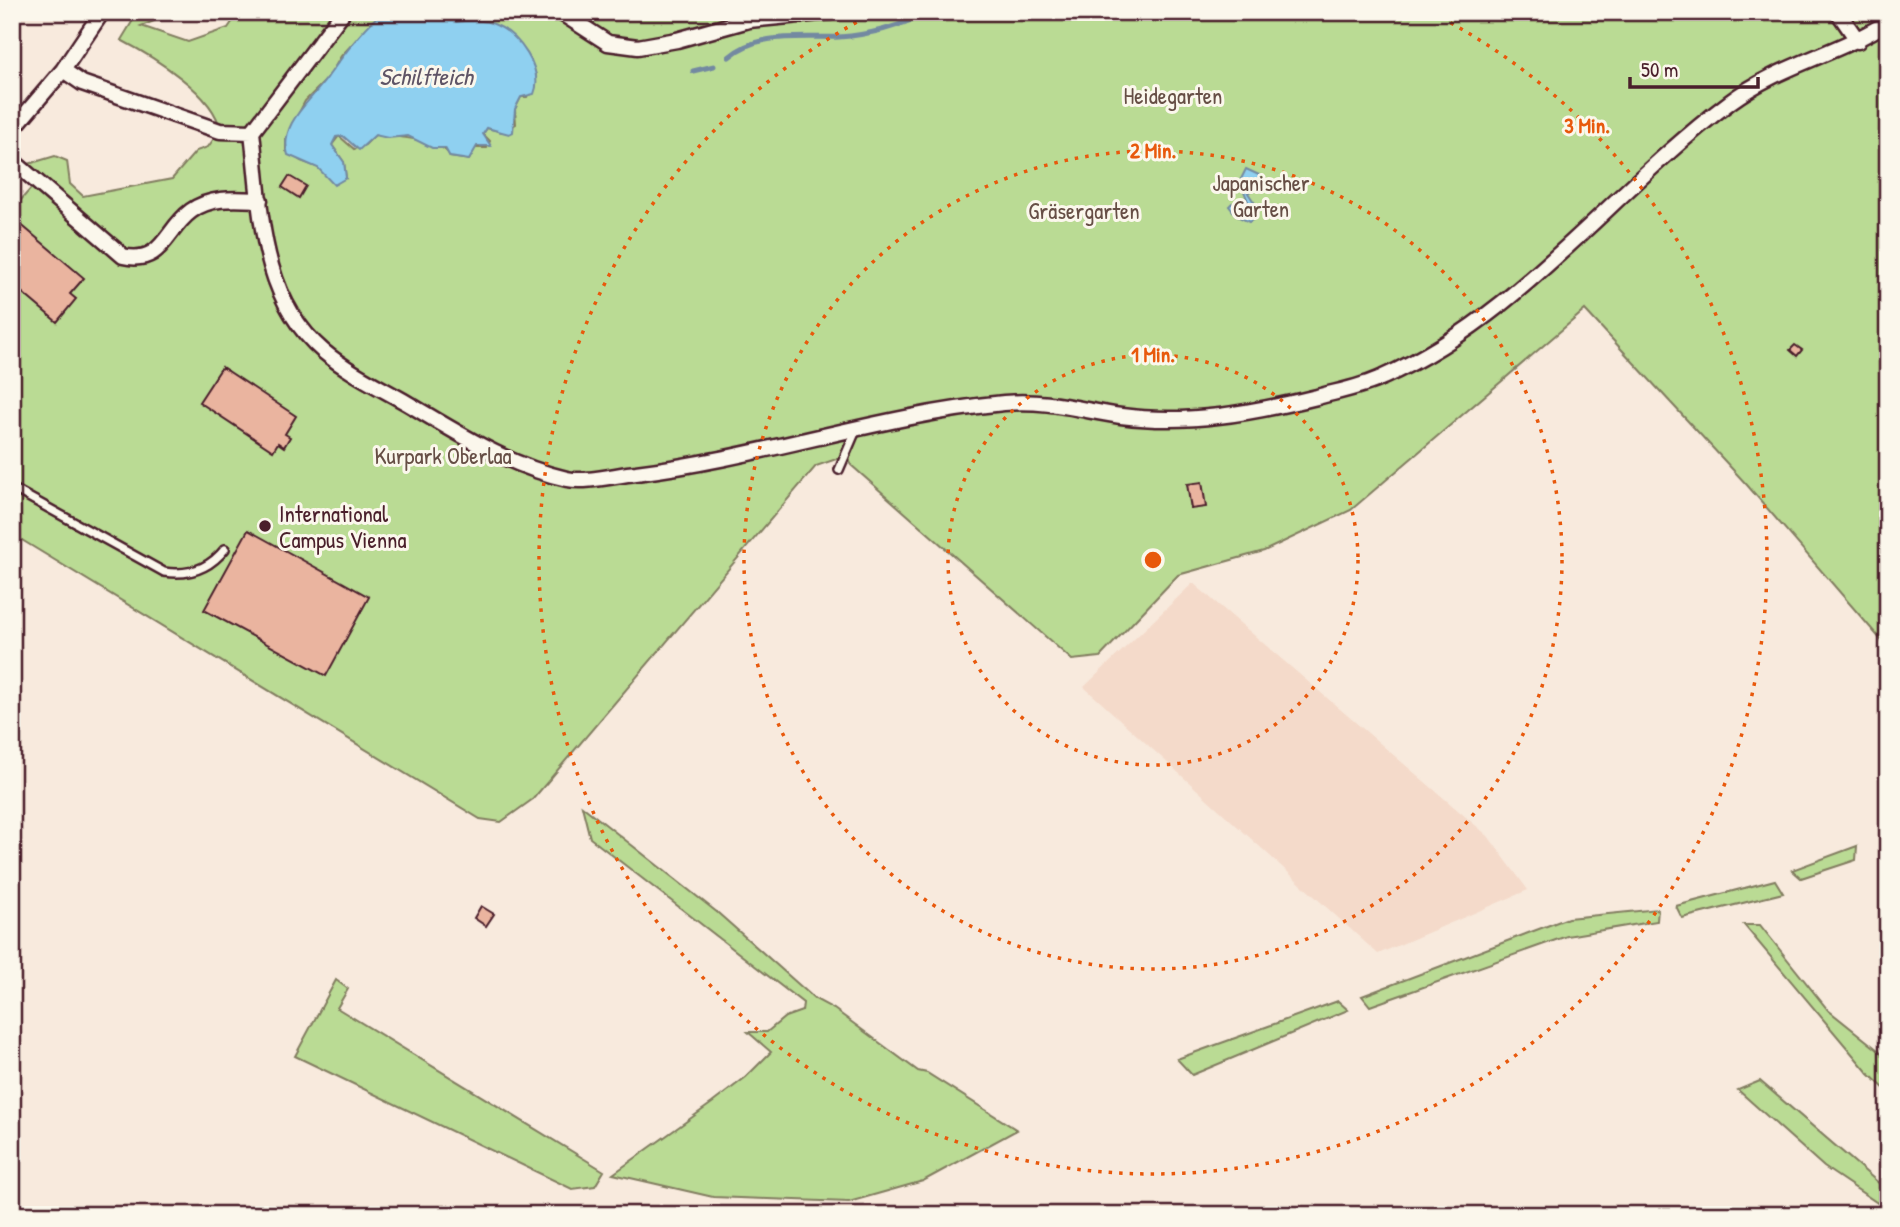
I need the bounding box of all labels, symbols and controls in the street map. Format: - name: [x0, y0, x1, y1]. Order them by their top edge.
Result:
- scale bar: [1630, 46, 1758, 90]
- text: 50 m: [1641, 55, 1678, 84]
- water label: Schilfteich: [379, 60, 475, 92]
- park label: Heidegarten: [1124, 80, 1222, 111]
- text: 3 Min.: [1564, 111, 1610, 140]
- text: 2 Min.: [1130, 136, 1176, 165]
- park label: Japanischer Garten: [1212, 167, 1310, 224]
- park label: Gräsergarten: [1028, 195, 1140, 226]
- text: 1 Min.: [1131, 340, 1175, 369]
- park label: Kurpark Oberlaa: [374, 440, 512, 471]
- place label: International Campus Vienna: [279, 498, 407, 555]
- marker: International Campus Vienna: [257, 518, 273, 534]
- centre of rings: [1141, 548, 1165, 572]

